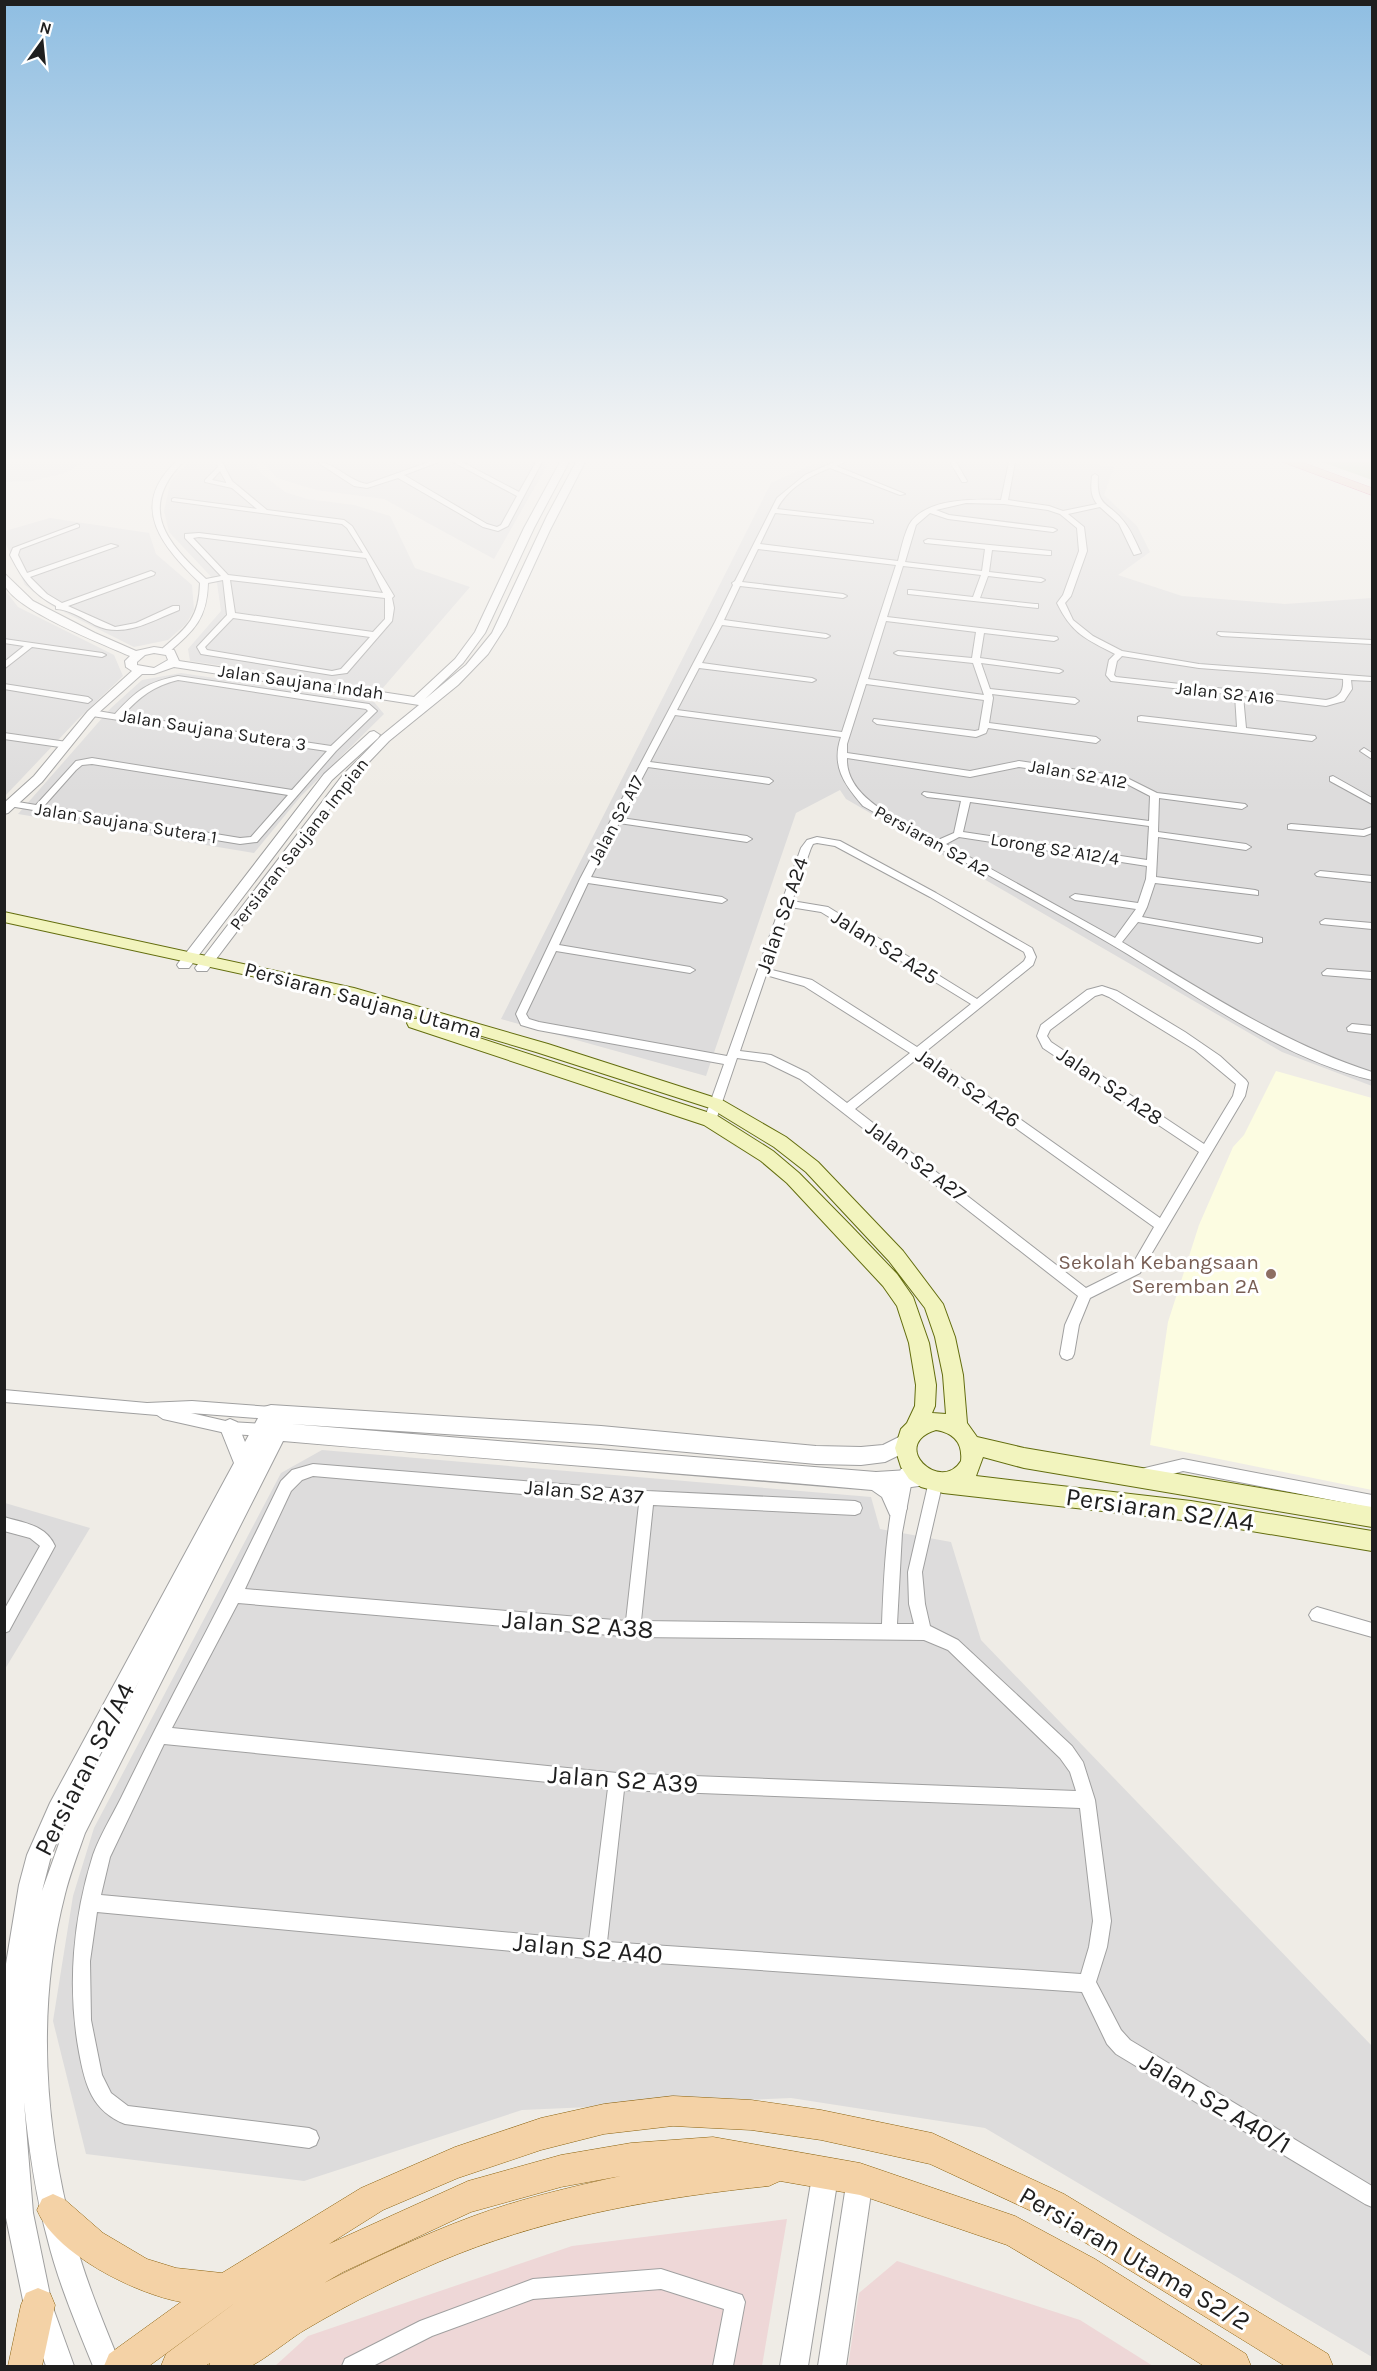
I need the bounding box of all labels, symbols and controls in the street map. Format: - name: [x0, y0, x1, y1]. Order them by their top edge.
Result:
- north arrow: [12, 12, 72, 72]
- text: N: [38, 17, 54, 39]
- street label: Jalan Saujana Indah: [217, 659, 385, 705]
- street label: Jalan S2 A16: [1174, 677, 1276, 709]
- street label: Jalan Saujana Sutera 3: [118, 704, 308, 756]
- street label: Persiaran Saujana Impian: [225, 753, 373, 935]
- street label: Jalan S2 A12: [1027, 755, 1129, 793]
- street label: Jalan S2 A17: [583, 771, 649, 868]
- street label: Jalan Saujana Sutera 1: [33, 798, 219, 848]
- street label: Persiaran S2 A2: [871, 800, 993, 882]
- street label: Lorong S2 A12/4: [989, 828, 1121, 870]
- street label: Jalan S2 A24: [751, 854, 813, 976]
- street label: Jalan S2 A25: [827, 905, 943, 989]
- street label: Persiaran Saujana Utama: [242, 957, 484, 1043]
- street label: Jalan S2 A28: [1053, 1042, 1167, 1130]
- street label: Jalan S2 A26: [911, 1043, 1025, 1133]
- street label: Jalan S2 A27: [861, 1116, 971, 1206]
- place label: Sekolah Kebangsaan Seremban 2A: [1058, 1250, 1259, 1298]
- marker: Sekolah Kebangsaan Seremban 2A: [1264, 1267, 1278, 1281]
- street label: Jalan S2 A37: [524, 1475, 645, 1509]
- street label: Persiaran S2/A4: [1064, 1481, 1256, 1538]
- street label: Jalan S2 A38: [501, 1604, 655, 1645]
- street label: Persiaran S2/A4: [28, 1678, 141, 1861]
- street label: Jalan S2 A39: [547, 1759, 699, 1800]
- street label: Jalan S2 A40: [512, 1927, 664, 1970]
- street label: Jalan S2 A40/1: [1135, 2046, 1297, 2160]
- street label: Persiaran Utama S2/2: [1014, 2180, 1256, 2337]

